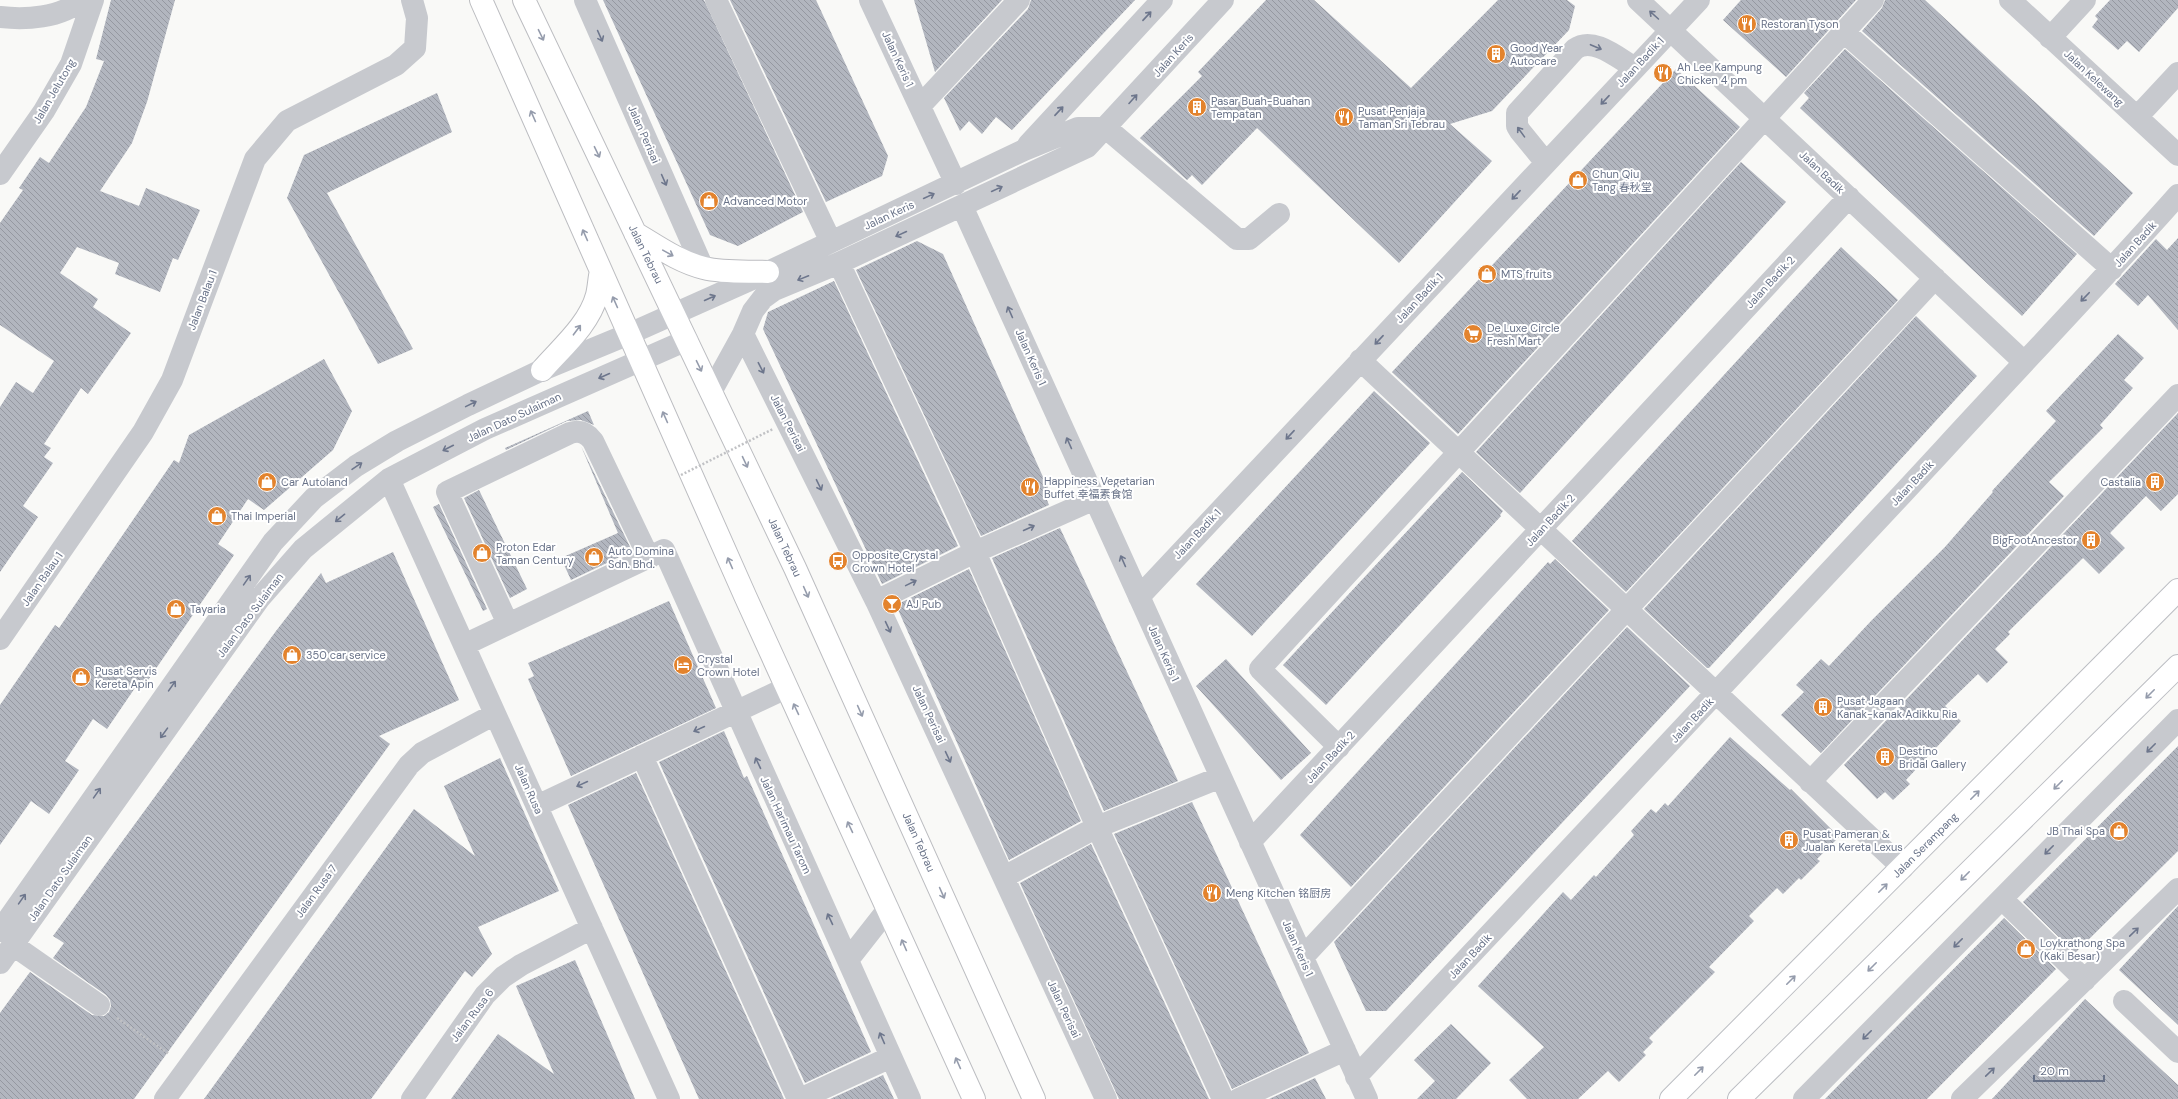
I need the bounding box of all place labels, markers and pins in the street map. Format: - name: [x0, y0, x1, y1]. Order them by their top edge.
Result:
- restaurant icon: Restoran Tyson: [1736, 13, 1758, 35]
- place label: Restoran Tyson: [1761, 17, 1838, 31]
- place label: Good Year Autocare: [1510, 41, 1563, 68]
- building icon: Good Year Autocare: [1485, 43, 1507, 65]
- place label: Ah Lee Kampung Chicken 4 pm: [1677, 60, 1762, 87]
- restaurant icon: Ah Lee Kampung Chicken 4 pm: [1652, 62, 1674, 84]
- place label: Pasar Buah-Buahan Tempatan: [1211, 94, 1310, 121]
- building icon: Pasar Buah-Buahan Tempatan: [1186, 96, 1208, 118]
- place label: Pusat Penjaja Taman Sri Tebrau: [1358, 104, 1445, 131]
- restaurant icon: Pusat Penjaja Taman Sri Tebrau: [1333, 106, 1355, 128]
- place label: Chun Qiu Tang 春秋堂: [1592, 167, 1652, 194]
- shop icon: Chun Qiu Tang 春秋堂: [1567, 169, 1589, 191]
- shop icon: Advanced Motor: [698, 190, 720, 212]
- place label: Advanced Motor: [723, 194, 807, 208]
- shop icon: MTS fruits: [1476, 263, 1498, 285]
- place label: MTS fruits: [1501, 267, 1552, 281]
- place label: De Luxe Circle Fresh Mart: [1487, 321, 1560, 348]
- supermarket icon: De Luxe Circle Fresh Mart: [1462, 323, 1484, 345]
- shop icon: Car Autoland: [256, 471, 278, 493]
- building icon: Castalia: [2144, 471, 2166, 493]
- place label: Happiness Vegetarian Buffet 幸福素食馆: [1044, 474, 1155, 501]
- place label: Car Autoland: [281, 475, 348, 489]
- place label: Castalia: [2100, 475, 2141, 489]
- restaurant icon: Happiness Vegetarian Buffet 幸福素食馆: [1019, 476, 1041, 498]
- shop icon: Thai Imperial: [206, 505, 228, 527]
- place label: Thai Imperial: [231, 509, 296, 523]
- building icon: BigFootAncestor: [2080, 529, 2102, 551]
- place label: BigFootAncestor: [1993, 533, 2077, 547]
- place label: Proton Edar Taman Century: [496, 540, 574, 567]
- shop icon: Proton Edar Taman Century: [471, 542, 493, 564]
- place label: Auto Domina Sdn. Bhd.: [608, 544, 674, 571]
- shop icon: Auto Domina Sdn. Bhd.: [583, 546, 605, 568]
- place label: Opposite Crystal Crown Hotel: [852, 548, 938, 575]
- bus stop icon: Opposite Crystal Crown Hotel: [827, 550, 849, 572]
- bar icon: AJ Pub: [881, 593, 903, 615]
- place label: AJ Pub: [906, 597, 941, 611]
- shop icon: Tayaria: [165, 598, 187, 620]
- place label: Tayaria: [190, 602, 226, 616]
- shop icon: 350 car service: [281, 644, 303, 666]
- place label: 350 car service: [306, 648, 386, 662]
- place label: Crystal Crown Hotel: [697, 652, 759, 679]
- hotel icon: Crystal Crown Hotel: [672, 654, 694, 676]
- place label: Pusat Servis Kereta Apin: [95, 664, 157, 691]
- shop icon: Pusat Servis Kereta Apin: [70, 666, 92, 688]
- place label: Pusat Jagaan Kanak-kanak Adikku Ria: [1837, 694, 1957, 721]
- building icon: Pusat Jagaan Kanak-kanak Adikku Ria: [1812, 696, 1834, 718]
- place label: Destino Bridal Gallery: [1899, 744, 1966, 771]
- building icon: Destino Bridal Gallery: [1874, 746, 1896, 768]
- shop icon: JB Thai Spa: [2108, 820, 2130, 842]
- place label: JB Thai Spa: [2047, 824, 2105, 838]
- place label: Pusat Pameran & Jualan Kereta Lexus: [1803, 827, 1903, 854]
- building icon: Pusat Pameran & Jualan Kereta Lexus: [1778, 829, 1800, 851]
- restaurant icon: Meng Kitchen 铭厨房: [1201, 882, 1223, 904]
- place label: Meng Kitchen 铭厨房: [1226, 886, 1331, 900]
- place label: Loykrathong Spa (Kaki Besar): [2040, 936, 2125, 963]
- shop icon: Loykrathong Spa (Kaki Besar): [2015, 938, 2037, 960]

